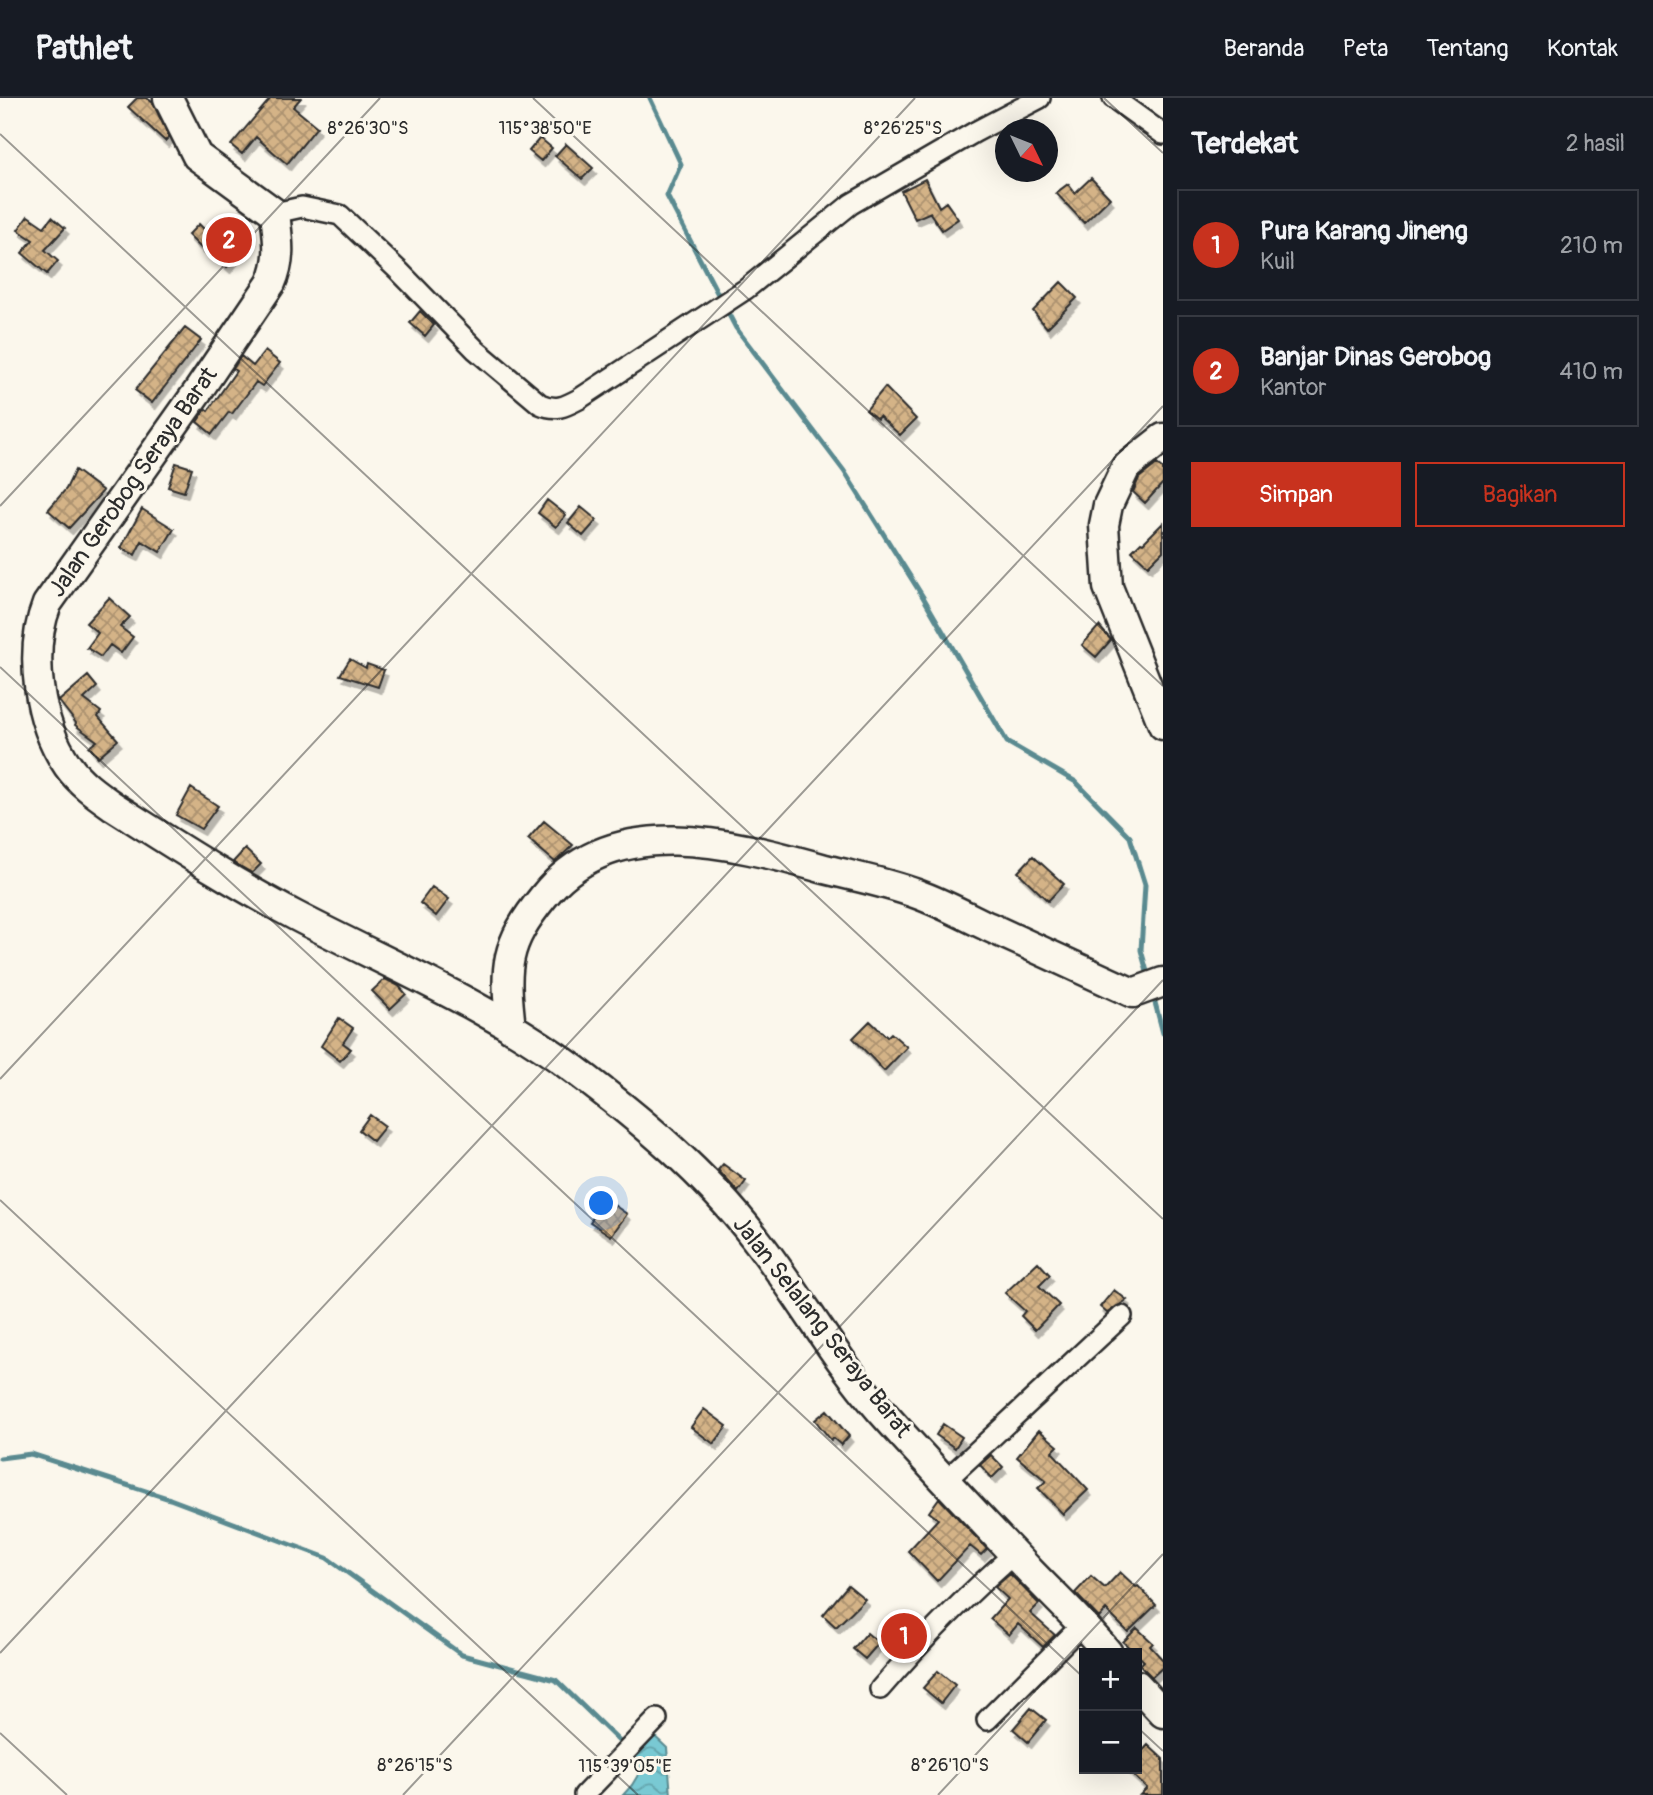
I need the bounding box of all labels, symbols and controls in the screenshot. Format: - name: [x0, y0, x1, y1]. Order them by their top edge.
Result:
- text: Pathlet: [35, 28, 132, 69]
- text: Beranda: [1223, 34, 1304, 63]
- text: Peta: [1342, 34, 1388, 63]
- text: Tentang: [1426, 34, 1509, 63]
- text: Kontak: [1547, 34, 1618, 63]
- text: 8°26'30"S: [327, 117, 409, 140]
- text: 115°38'50"E: [498, 117, 592, 140]
- text: 8°26'25"S: [864, 117, 942, 140]
- north arrow: [995, 119, 1058, 182]
- text: Terdekat: [1191, 125, 1298, 162]
- text: 2 hasil: [1566, 129, 1625, 158]
- pin: 2: [206, 214, 252, 266]
- text: Pura Karang Jineng: [1260, 215, 1468, 247]
- text: 1: [1212, 231, 1221, 260]
- text: 210 m: [1560, 231, 1623, 260]
- text: Kuil: [1260, 247, 1295, 276]
- text: Banjar Dinas Gerobog: [1260, 341, 1491, 373]
- text: 2: [1210, 357, 1222, 386]
- text: 410 m: [1560, 357, 1623, 386]
- street label: Jalan Gerobog Seraya Barat: [43, 361, 224, 602]
- text: Kantor: [1260, 373, 1327, 402]
- button: Simpan: [1191, 462, 1401, 527]
- button: Bagikan: [1415, 462, 1625, 527]
- your location: [584, 1186, 618, 1220]
- street label: Jalan Selalang Seraya Barat: [727, 1211, 918, 1444]
- pin: 1: [881, 1610, 927, 1662]
- map controls: [1079, 1648, 1142, 1774]
- button: +: [1079, 1648, 1142, 1711]
- button: −: [1079, 1711, 1142, 1774]
- text: 8°26'15"S: [377, 1754, 453, 1777]
- text: 8°26'10"S: [911, 1754, 989, 1777]
- text: 115°39'05"E: [578, 1755, 672, 1778]

